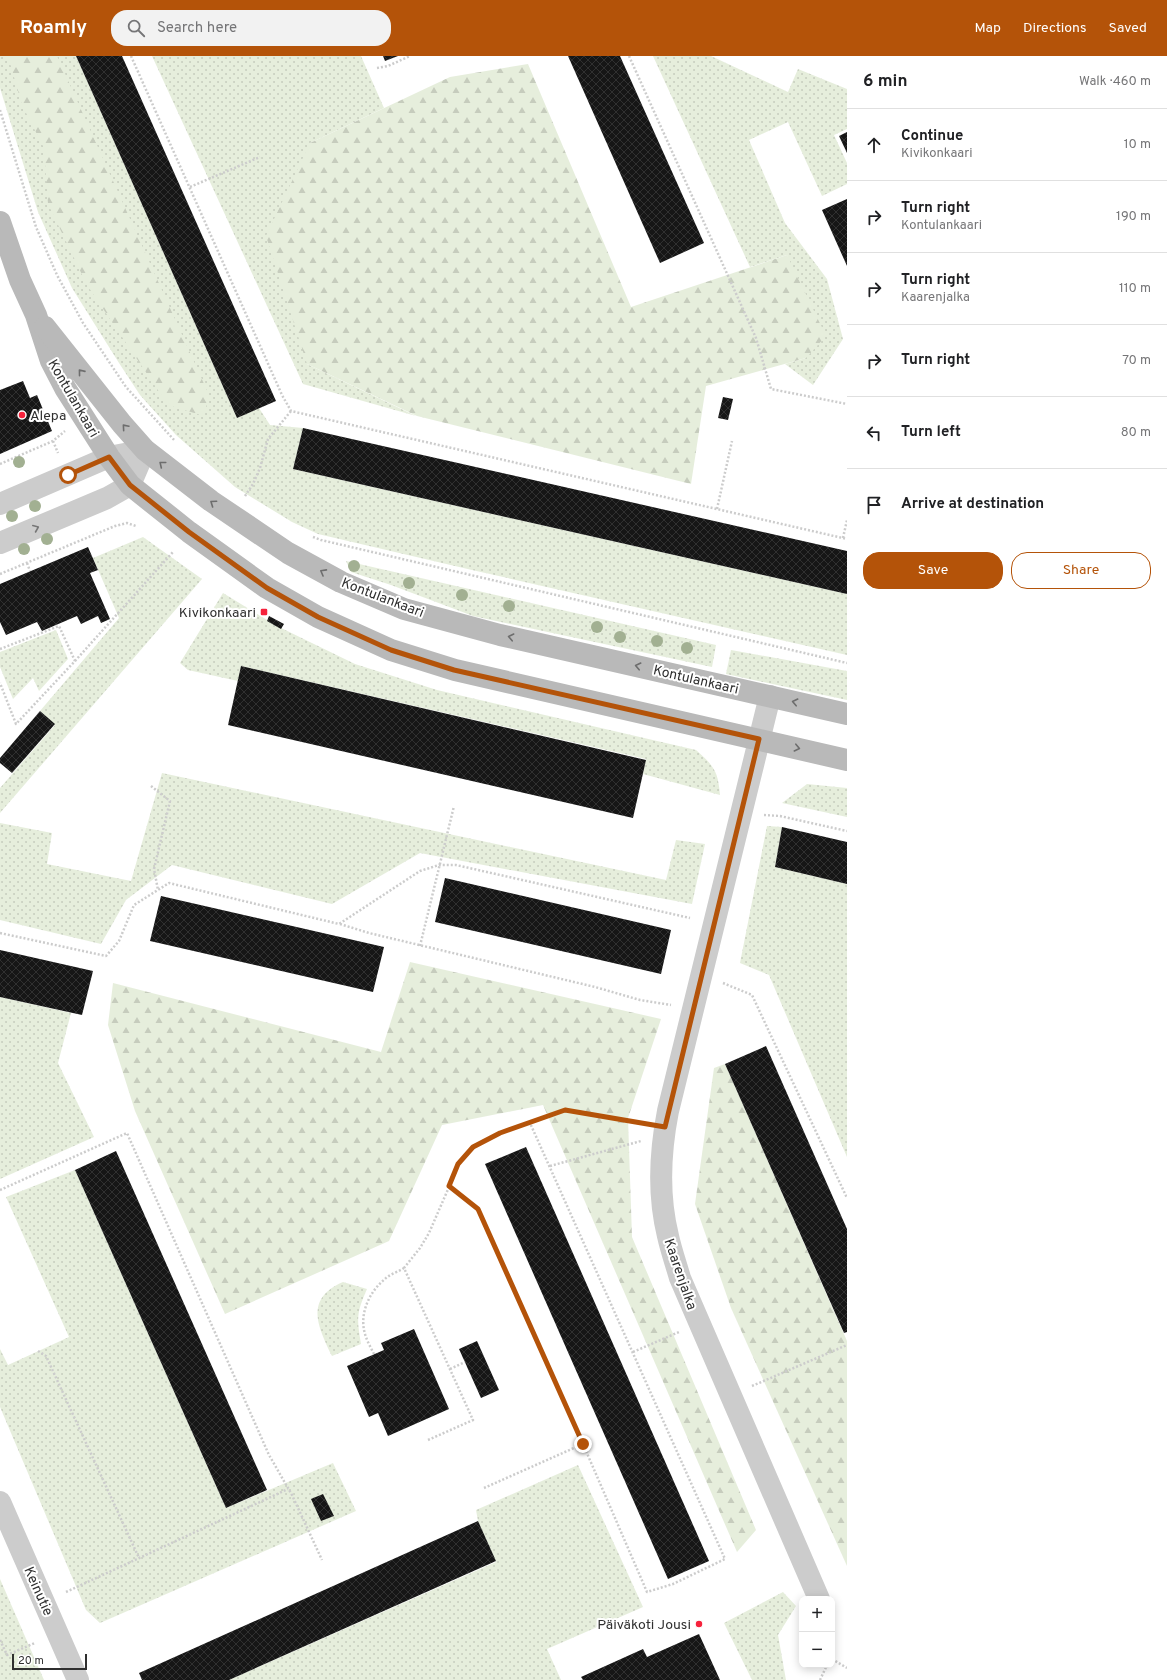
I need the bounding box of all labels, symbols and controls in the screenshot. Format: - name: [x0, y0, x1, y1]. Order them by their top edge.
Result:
- search box: [111, 10, 391, 46]
- text: Roamly: [20, 16, 87, 40]
- icon: search: [125, 17, 147, 39]
- text: Search here: [157, 19, 237, 38]
- text: Map: [975, 20, 1001, 37]
- text: Directions: [1023, 20, 1087, 37]
- text: Saved: [1109, 20, 1147, 37]
- text: 6 min: [863, 71, 907, 93]
- text: Walk · 460 m: [1079, 74, 1151, 90]
- text: Continue: [901, 127, 963, 146]
- icon: ahead: [863, 134, 885, 156]
- text: 10 m: [1124, 137, 1151, 153]
- text: Kivikonkaari: [901, 146, 973, 162]
- text: Turn right: [901, 199, 970, 218]
- icon: right: [863, 206, 885, 228]
- text: 190 m: [1116, 209, 1151, 225]
- text: Kontulankaari: [901, 218, 982, 234]
- text: Turn right: [901, 271, 970, 290]
- icon: right: [863, 278, 885, 300]
- text: 110 m: [1119, 281, 1151, 297]
- text: Kaarenjalka: [901, 290, 970, 306]
- icon: right: [863, 350, 885, 372]
- text: Turn right: [901, 351, 970, 370]
- text: 70 m: [1122, 353, 1151, 369]
- street label: Kontulankaari: [44, 357, 102, 441]
- one-way arrow: [79, 369, 86, 376]
- place label: Alepa: [30, 408, 66, 425]
- marker: Alepa: [17, 410, 27, 420]
- icon: left: [863, 422, 885, 444]
- text: Turn left: [901, 423, 961, 442]
- one-way arrow: [122, 424, 129, 432]
- text: 80 m: [1121, 425, 1151, 441]
- one-way arrow: [160, 461, 167, 468]
- route start: [59, 466, 77, 484]
- icon: arrive: [863, 494, 885, 516]
- text: Arrive at destination: [901, 495, 1044, 514]
- one-way arrow: [210, 500, 217, 508]
- one-way arrow: [31, 525, 39, 533]
- button: Save: [863, 552, 1003, 589]
- button: Share: [1011, 552, 1151, 589]
- one-way arrow: [320, 569, 327, 576]
- street label: Kontulankaari: [339, 575, 426, 622]
- place label: Kivikonkaari: [179, 605, 256, 622]
- marker: Kivikonkaari: [259, 607, 269, 617]
- one-way arrow: [508, 634, 514, 642]
- one-way arrow: [635, 662, 641, 670]
- street label: Kontulankaari: [651, 662, 740, 699]
- one-way arrow: [792, 699, 798, 707]
- one-way arrow: [794, 743, 801, 752]
- street label: Kaarenjalka: [659, 1237, 700, 1312]
- route end: [574, 1435, 592, 1453]
- street label: Keinutie: [19, 1564, 56, 1619]
- map controls: [799, 1596, 835, 1668]
- button: +: [799, 1596, 835, 1632]
- place label: Päiväkoti Jousi: [597, 1617, 691, 1634]
- marker: Päiväkoti Jousi: [694, 1619, 704, 1629]
- button: −: [799, 1632, 835, 1668]
- scale bar: [12, 1652, 87, 1671]
- text: 20 m: [18, 1654, 44, 1668]

